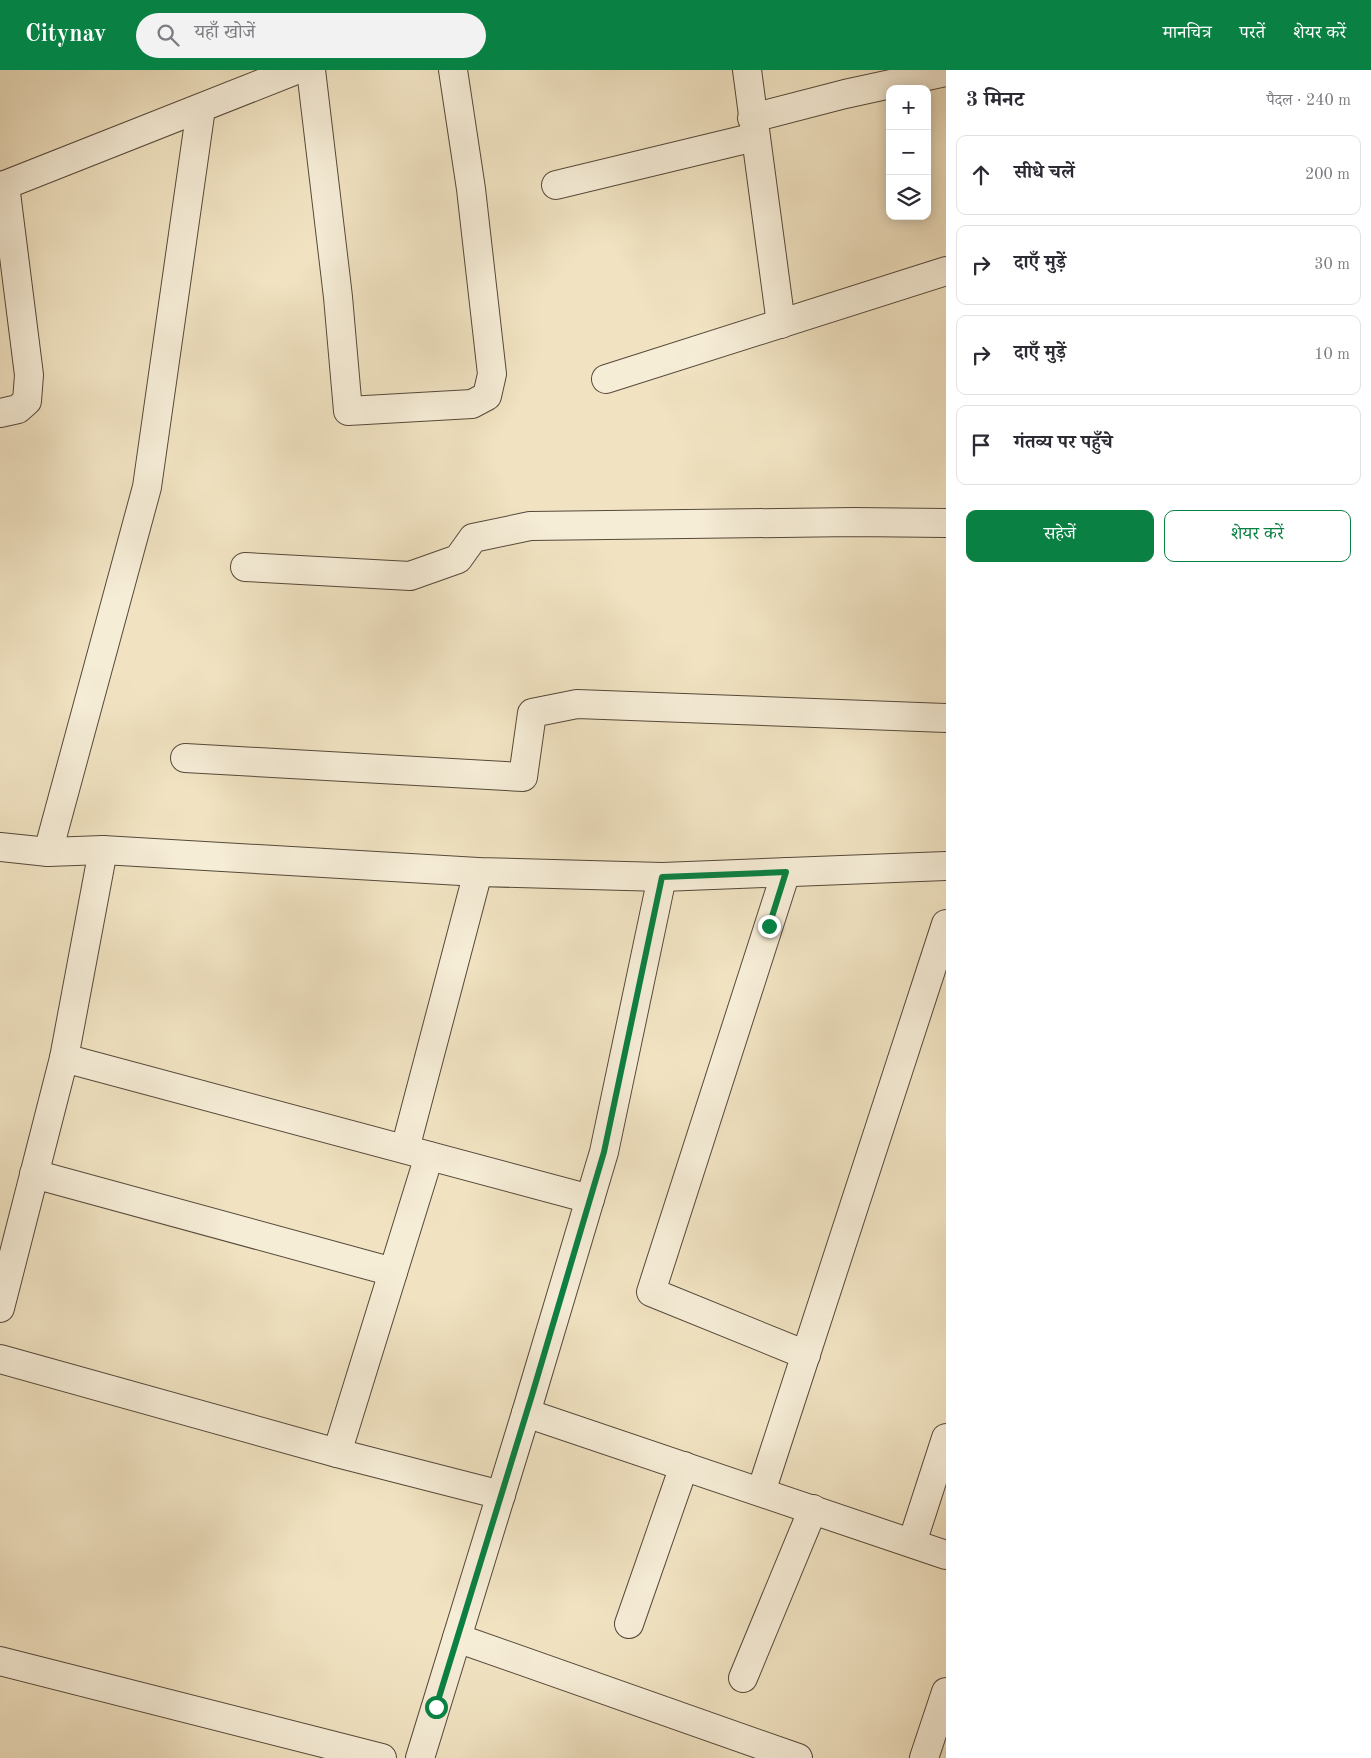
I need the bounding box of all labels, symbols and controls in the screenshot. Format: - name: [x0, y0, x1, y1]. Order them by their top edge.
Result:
- search box: [136, 13, 486, 58]
- icon: search: [154, 21, 182, 49]
- text: Citynav: [25, 23, 106, 47]
- text: यहाँ खोजें: [194, 24, 255, 43]
- text: मानचित्र: [1163, 24, 1212, 42]
- text: परतें: [1240, 24, 1265, 42]
- text: शेयर करें: [1293, 24, 1346, 42]
- map controls: [886, 85, 931, 220]
- button: +: [886, 85, 931, 130]
- text: 3 मिनट: [966, 90, 1024, 111]
- text: पैदल · 240 m: [1266, 93, 1351, 109]
- button: −: [886, 130, 931, 175]
- icon: ahead: [967, 161, 995, 189]
- text: सीधे चलें: [1014, 164, 1074, 183]
- text: 200 m: [1305, 167, 1350, 183]
- button: layers: [886, 175, 931, 220]
- icon: right: [967, 251, 995, 279]
- text: दाएँ मुड़ें: [1014, 254, 1066, 273]
- text: 30 m: [1314, 257, 1350, 273]
- icon: right: [967, 341, 995, 369]
- text: दाएँ मुड़ें: [1014, 344, 1066, 363]
- text: 10 m: [1314, 347, 1350, 363]
- icon: arrive: [967, 431, 995, 459]
- text: गंतव्य पर पहुँचे: [1014, 434, 1113, 453]
- button: सहेजें: [966, 510, 1154, 562]
- button: शेयर करें: [1164, 510, 1351, 562]
- route end: [758, 915, 781, 938]
- route start: [425, 1696, 448, 1719]

